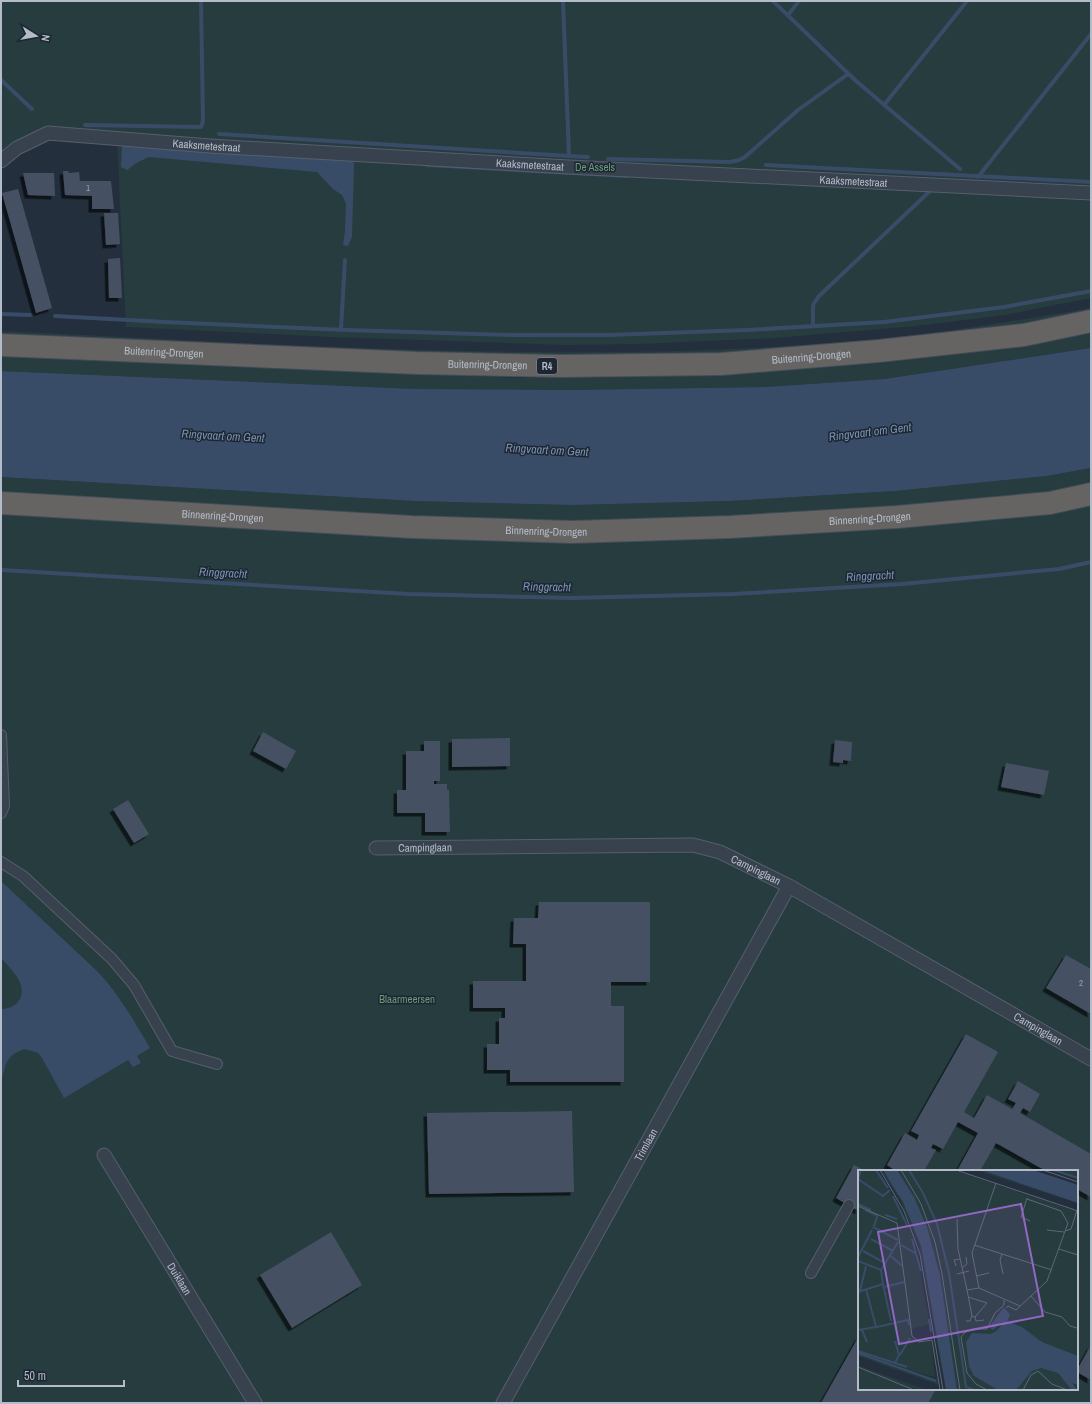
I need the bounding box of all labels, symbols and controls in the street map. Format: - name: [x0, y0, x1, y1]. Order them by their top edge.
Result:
- north arrow: [16, 16, 56, 56]
- text: N: [38, 33, 53, 42]
- street label: Kaaksmetestraat: [172, 136, 241, 155]
- street label: Kaaksmetestraat: [496, 156, 565, 174]
- park label: De Assels: [575, 160, 616, 174]
- street label: Kaaksmetestraat: [819, 172, 888, 190]
- house number: 1: [86, 182, 90, 194]
- street label: Buitenring-Drongen: [124, 343, 204, 361]
- street label: Buitenring-Drongen: [771, 346, 851, 367]
- street label: Buitenring-Drongen: [448, 357, 527, 372]
- road number: R4: [537, 358, 557, 374]
- water label: Ringvaart om Gent: [828, 419, 912, 445]
- water label: Ringvaart om Gent: [181, 426, 265, 446]
- water label: Ringvaart om Gent: [505, 440, 589, 460]
- street label: Binnenring-Drongen: [181, 507, 264, 525]
- street label: Binnenring-Drongen: [829, 509, 911, 528]
- street label: Binnenring-Drongen: [505, 523, 587, 539]
- water label: Ringgracht: [199, 564, 248, 582]
- water label: Ringgracht: [846, 567, 895, 585]
- water label: Ringgracht: [523, 579, 571, 595]
- street label: Campinglaan: [398, 840, 452, 855]
- street label: Campinglaan: [729, 852, 783, 888]
- house number: 2: [1079, 977, 1083, 989]
- park label: Blaarmeersen: [379, 992, 435, 1006]
- street label: Campinglaan: [1011, 1009, 1065, 1048]
- street label: Trimlaan: [631, 1126, 660, 1164]
- inset map: [858, 1170, 1078, 1390]
- street label: Duiklaan: [164, 1260, 195, 1298]
- scale bar: [18, 1362, 124, 1388]
- text: 50 m: [24, 1368, 46, 1384]

